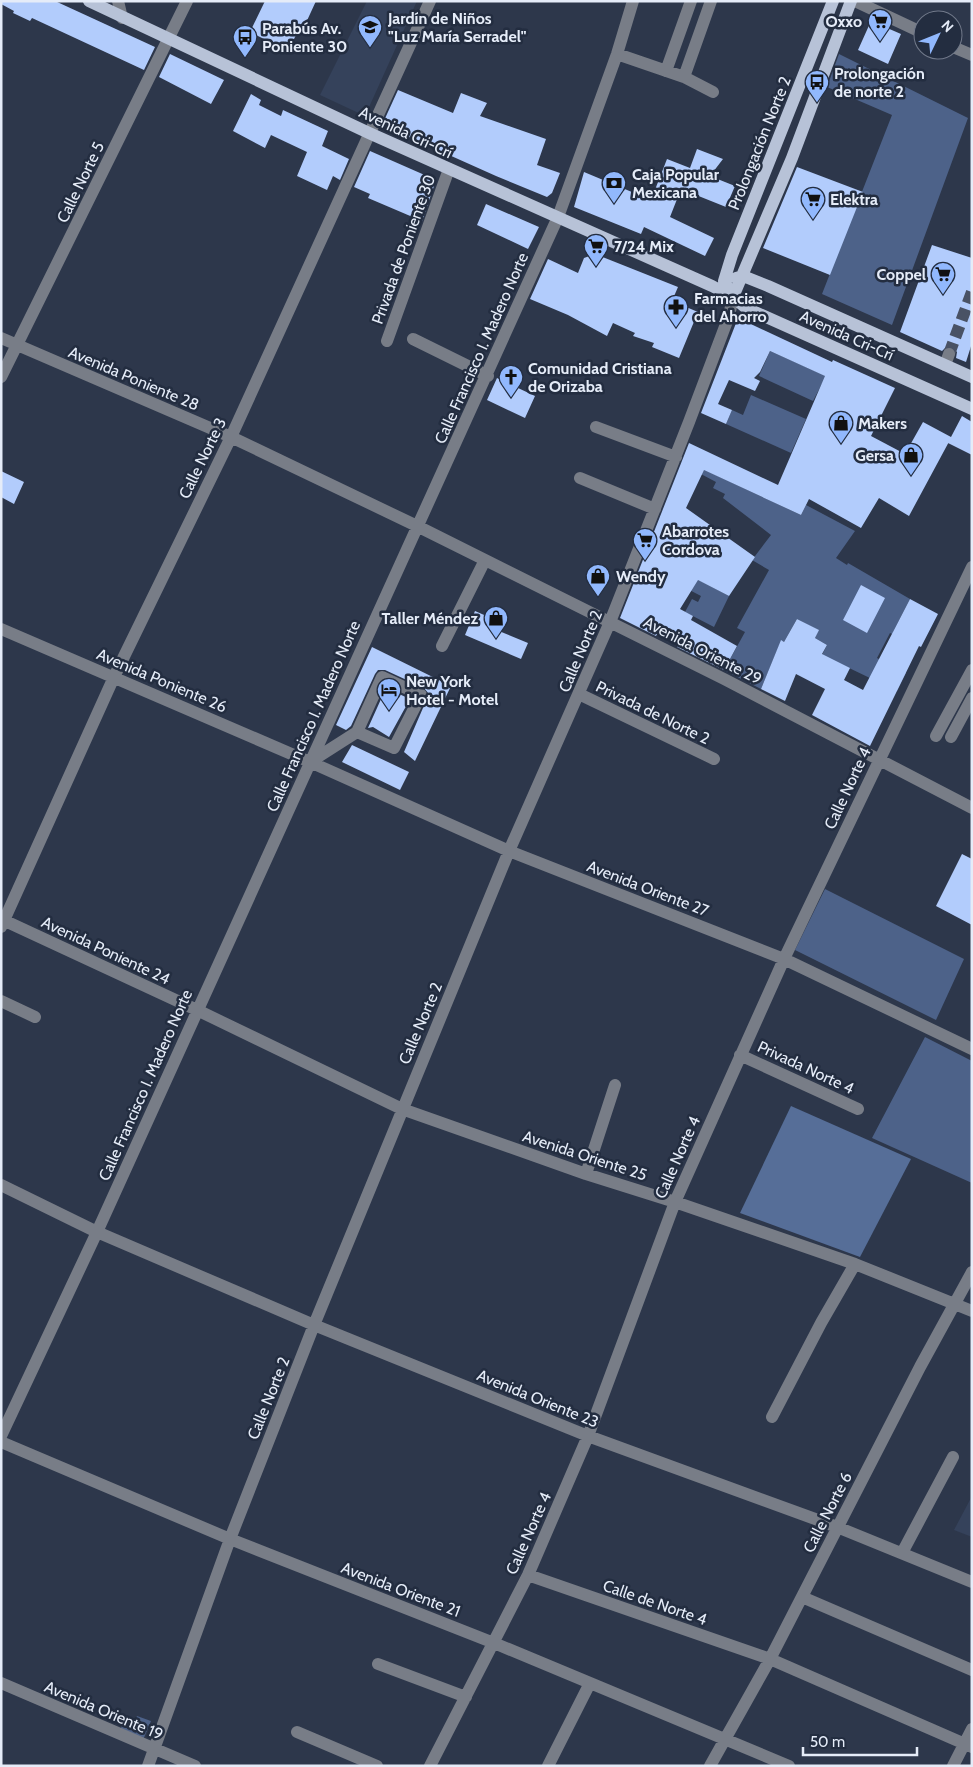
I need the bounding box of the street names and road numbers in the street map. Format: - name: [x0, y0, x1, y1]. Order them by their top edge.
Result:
- street label: Prolongación Norte 2: [724, 74, 795, 213]
- street label: Avenida Cri-Crí: [356, 103, 456, 163]
- street label: Calle Norte 5: [53, 139, 108, 226]
- street label: Privada de Poniente 30: [368, 172, 439, 327]
- street label: Calle Francisco I. Madero Norte: [431, 250, 532, 447]
- street label: Avenida Cri-Crí: [797, 306, 897, 365]
- street label: Avenida Poniente 28: [66, 342, 202, 415]
- street label: Calle Norte 3: [175, 415, 230, 502]
- street label: Calle Norte 2: [555, 607, 606, 695]
- street label: Avenida Oriente 29: [641, 612, 765, 688]
- street label: Calle Francisco I. Madero Norte: [263, 618, 364, 815]
- street label: Avenida Poniente 26: [94, 644, 230, 716]
- street label: Privada de Norte 2: [593, 677, 713, 748]
- street label: Calle Norte 4: [820, 744, 875, 832]
- street label: Avenida Oriente 27: [584, 856, 711, 920]
- street label: Avenida Poniente 24: [39, 912, 173, 989]
- street label: Calle Norte 2: [395, 979, 446, 1067]
- street label: Calle Francisco I. Madero Norte: [95, 987, 196, 1184]
- street label: Privada Norte 4: [754, 1037, 857, 1098]
- street label: Calle Norte 4: [651, 1113, 704, 1201]
- street label: Avenida Oriente 25: [520, 1126, 649, 1185]
- street label: Calle Norte 2: [243, 1354, 294, 1442]
- street label: Avenida Oriente 23: [474, 1365, 601, 1432]
- street label: Calle Norte 6: [799, 1469, 856, 1556]
- street label: Calle Norte 4: [502, 1489, 555, 1577]
- street label: Avenida Oriente 21: [339, 1558, 463, 1621]
- street label: Calle de Norte 4: [600, 1576, 709, 1629]
- street label: Avenida Oriente 19: [42, 1677, 166, 1744]

